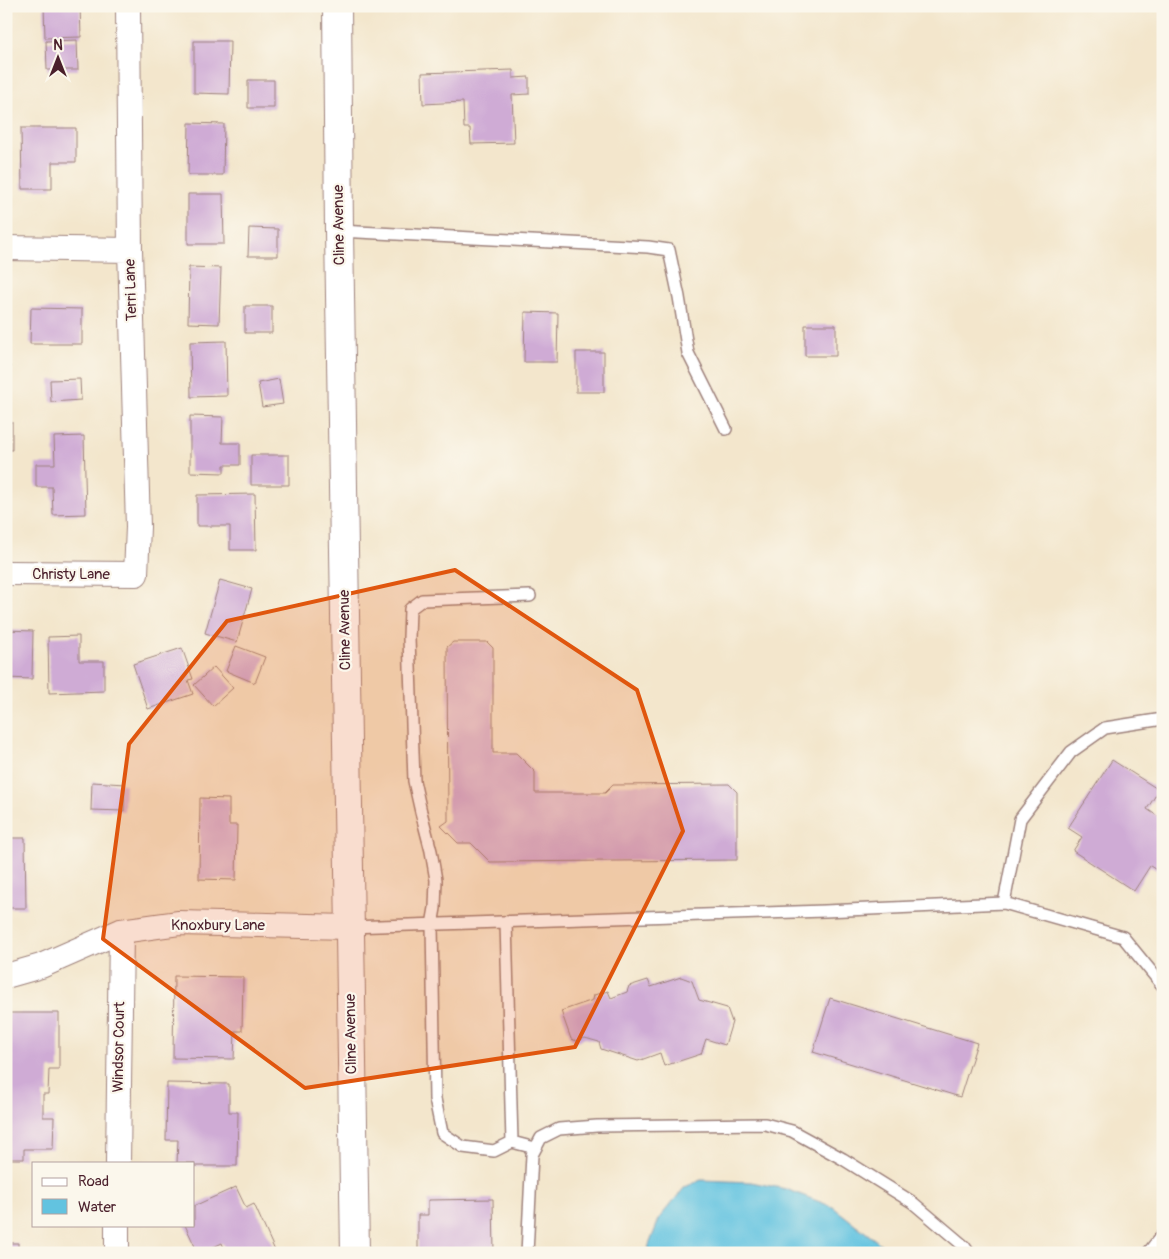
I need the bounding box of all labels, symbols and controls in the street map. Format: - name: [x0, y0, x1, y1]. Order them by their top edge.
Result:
- north arrow: [32, 32, 82, 82]
- text: N: [53, 37, 63, 54]
- street label: Cline Avenue: [329, 184, 349, 265]
- street label: Terri Lane: [120, 258, 142, 321]
- street label: Christy Lane: [32, 565, 110, 584]
- street label: Cline Avenue: [335, 589, 355, 670]
- street label: Knoxbury Lane: [171, 916, 266, 935]
- street label: Cline Avenue: [341, 993, 361, 1074]
- street label: Windsor Court: [109, 1000, 129, 1093]
- legend: [32, 1162, 195, 1226]
- text: Road: [78, 1172, 109, 1191]
- text: Water: [78, 1198, 117, 1217]

